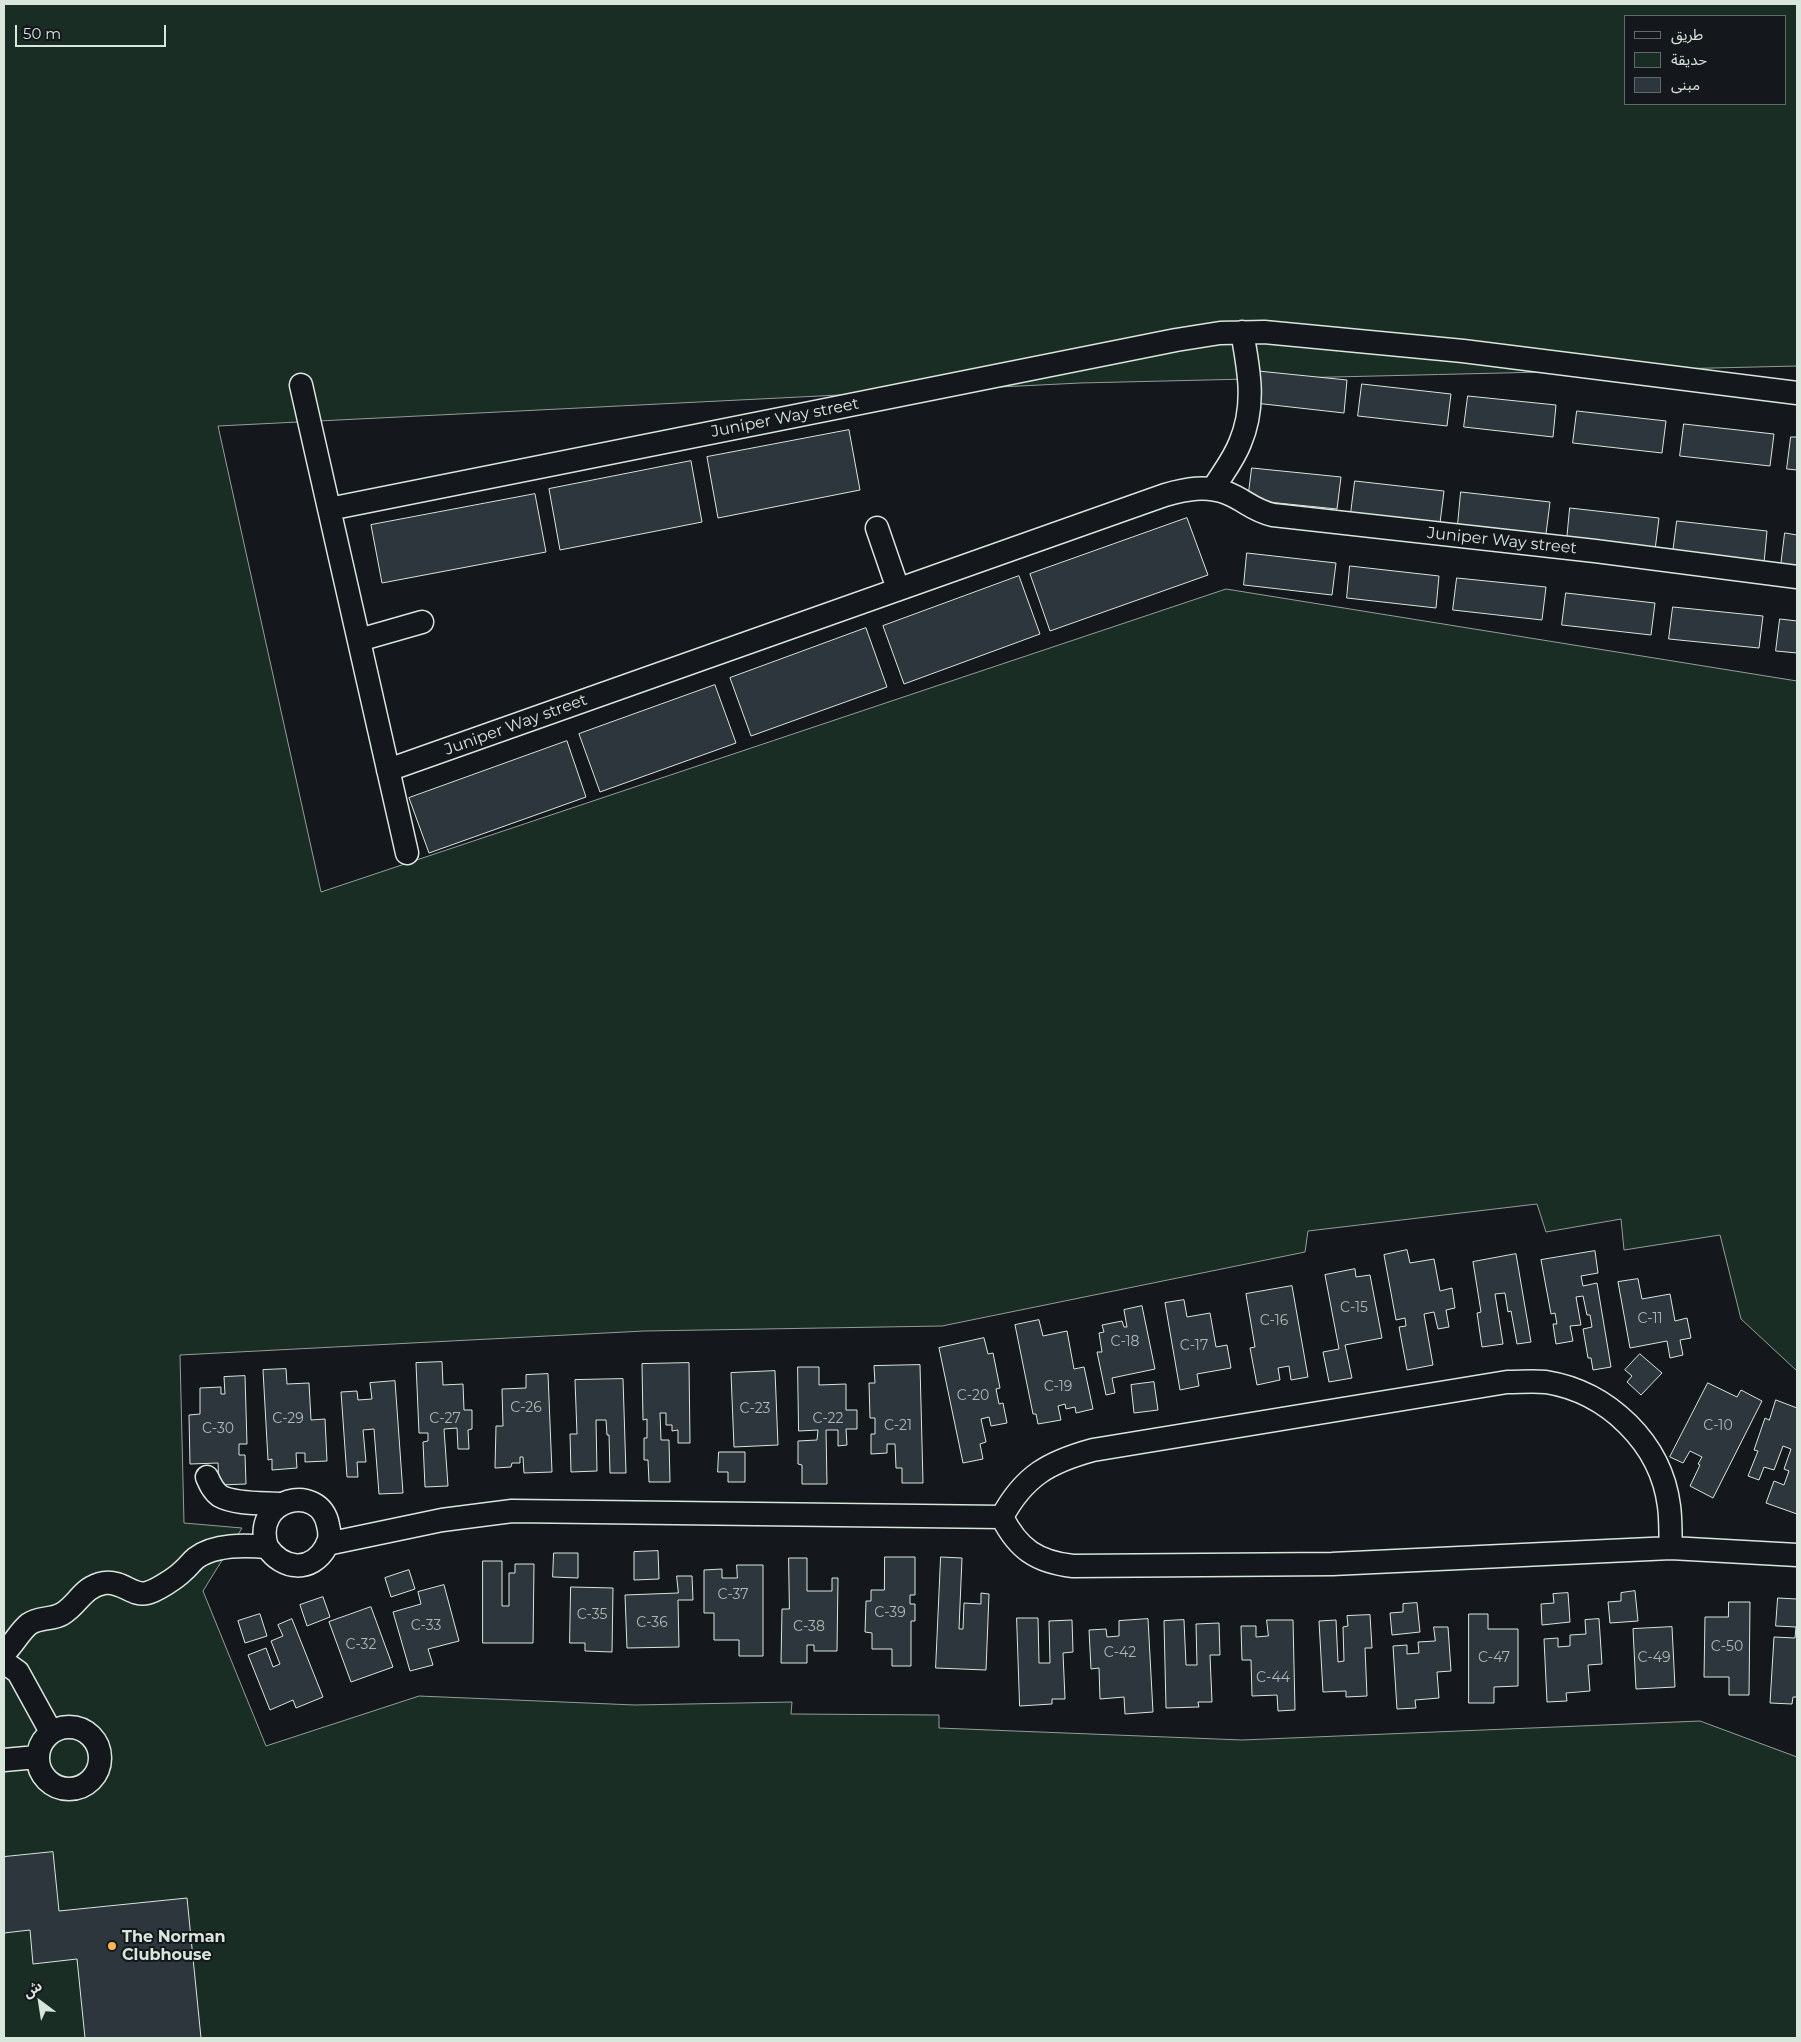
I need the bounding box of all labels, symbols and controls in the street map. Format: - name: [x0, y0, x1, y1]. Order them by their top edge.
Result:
- scale bar: [18, 15, 169, 47]
- legend: [1624, 15, 1786, 105]
- text: 50 m: [23, 24, 61, 43]
- text: طريق: [1671, 25, 1703, 44]
- text: حديقة: [1671, 50, 1707, 69]
- text: مبنى: [1671, 75, 1700, 94]
- street label: Juniper Way street: [709, 394, 861, 442]
- street label: Juniper Way street: [1426, 524, 1578, 558]
- street label: Juniper Way street: [442, 690, 590, 760]
- house number: C-15: [1340, 1300, 1368, 1316]
- house number: C-11: [1637, 1311, 1663, 1327]
- house number: C-16: [1260, 1313, 1288, 1329]
- house number: C-18: [1110, 1334, 1140, 1350]
- house number: C-17: [1180, 1338, 1208, 1354]
- house number: C-19: [1044, 1379, 1072, 1395]
- house number: C-20: [957, 1388, 989, 1404]
- house number: C-26: [510, 1400, 542, 1416]
- house number: C-23: [740, 1401, 770, 1417]
- house number: C-29: [272, 1411, 304, 1427]
- house number: C-27: [429, 1411, 461, 1427]
- house number: C-22: [812, 1411, 844, 1427]
- house number: C-21: [884, 1418, 912, 1434]
- house number: C-10: [1703, 1418, 1733, 1434]
- house number: C-30: [202, 1421, 234, 1437]
- house number: C-37: [718, 1587, 748, 1603]
- house number: C-39: [874, 1605, 906, 1621]
- house number: C-35: [577, 1607, 607, 1623]
- house number: C-36: [636, 1615, 668, 1631]
- house number: C-33: [411, 1618, 441, 1634]
- house number: C-38: [793, 1619, 825, 1635]
- house number: C-32: [346, 1637, 376, 1653]
- house number: C-50: [1711, 1639, 1743, 1655]
- house number: C-42: [1104, 1645, 1136, 1661]
- house number: C-47: [1478, 1650, 1510, 1666]
- house number: C-49: [1637, 1650, 1671, 1666]
- house number: C-44: [1256, 1670, 1290, 1686]
- place label: The Norman Clubhouse: [122, 1927, 226, 1965]
- marker: The Norman Clubhouse: [106, 1940, 118, 1952]
- text: ش: [19, 1976, 45, 2002]
- north arrow: [15, 1977, 65, 2027]

